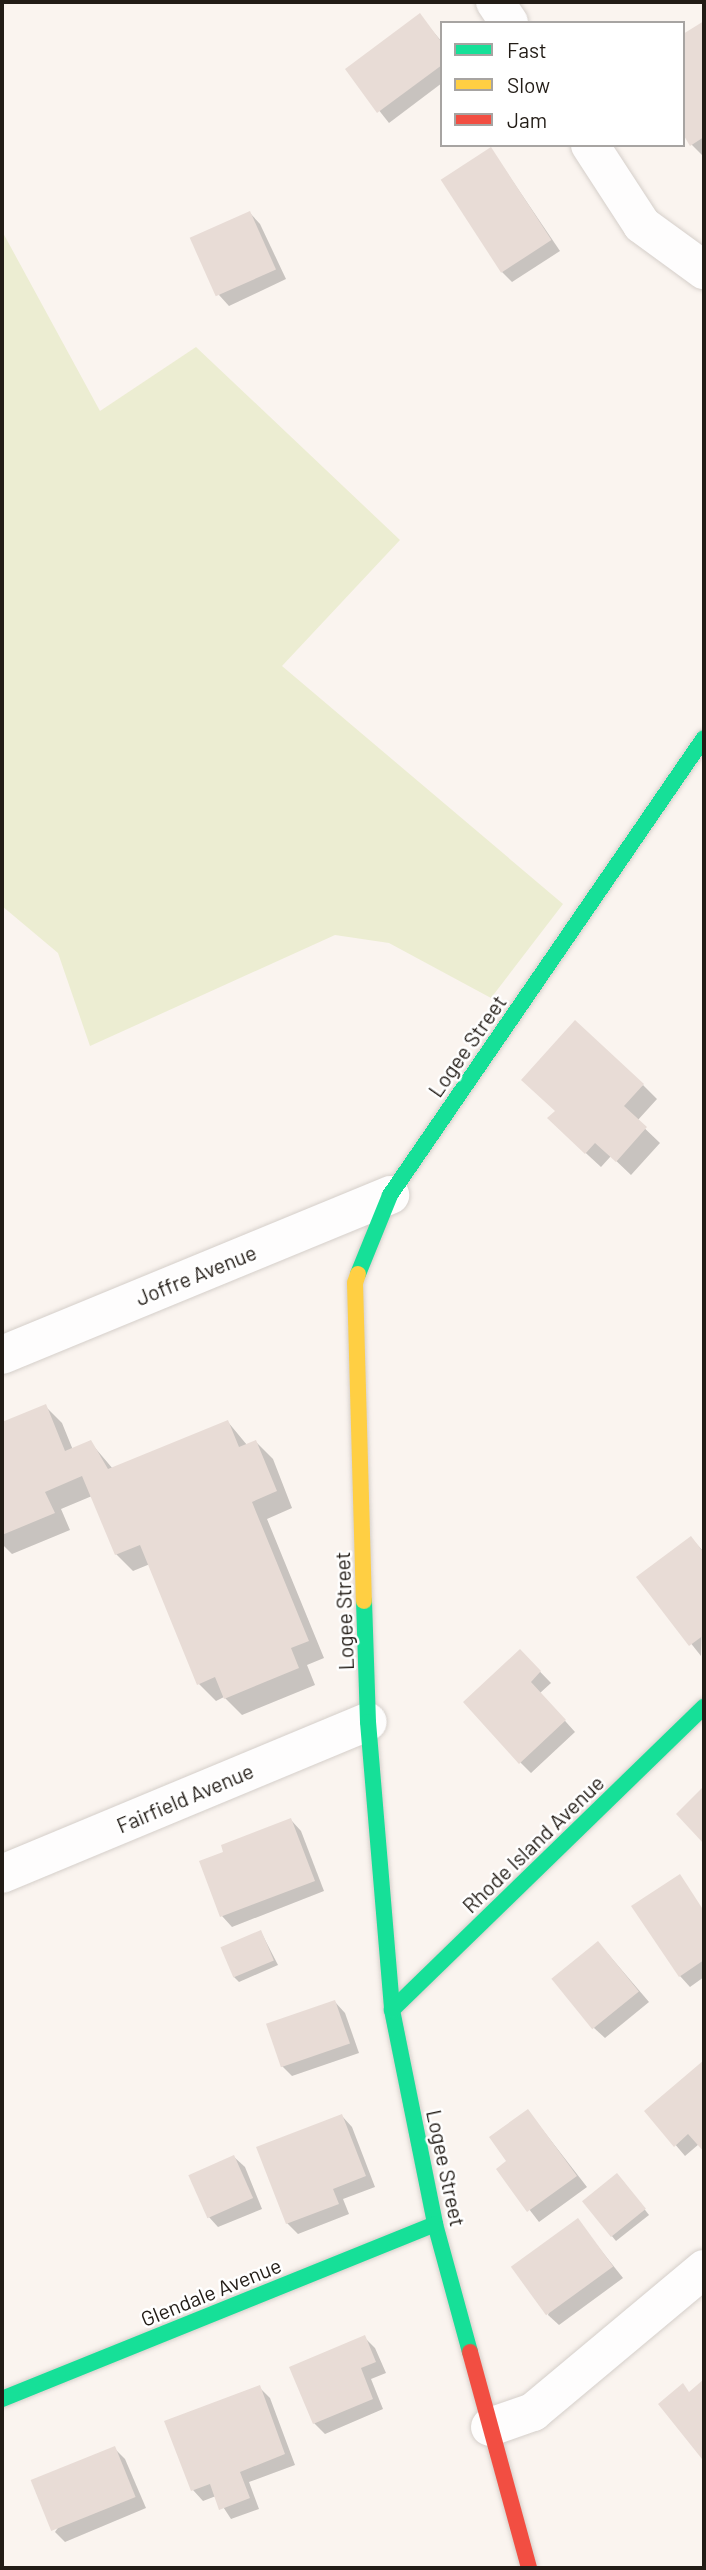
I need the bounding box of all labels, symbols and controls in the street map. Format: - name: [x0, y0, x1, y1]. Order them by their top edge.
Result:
- legend: [440, 21, 685, 147]
- text: Fast: [507, 37, 547, 62]
- text: Slow: [507, 72, 550, 97]
- text: Jam: [507, 107, 547, 132]
- street label: Logee Street: [423, 990, 511, 1102]
- street label: Joffre Avenue: [132, 1239, 260, 1311]
- street label: Logee Street: [329, 1551, 359, 1671]
- street label: Fairfield Avenue: [113, 1758, 257, 1838]
- street label: Rhode Island Avenue: [457, 1770, 609, 1918]
- street label: Logee Street: [421, 2107, 471, 2229]
- street label: Glendale Avenue: [137, 2252, 285, 2332]

